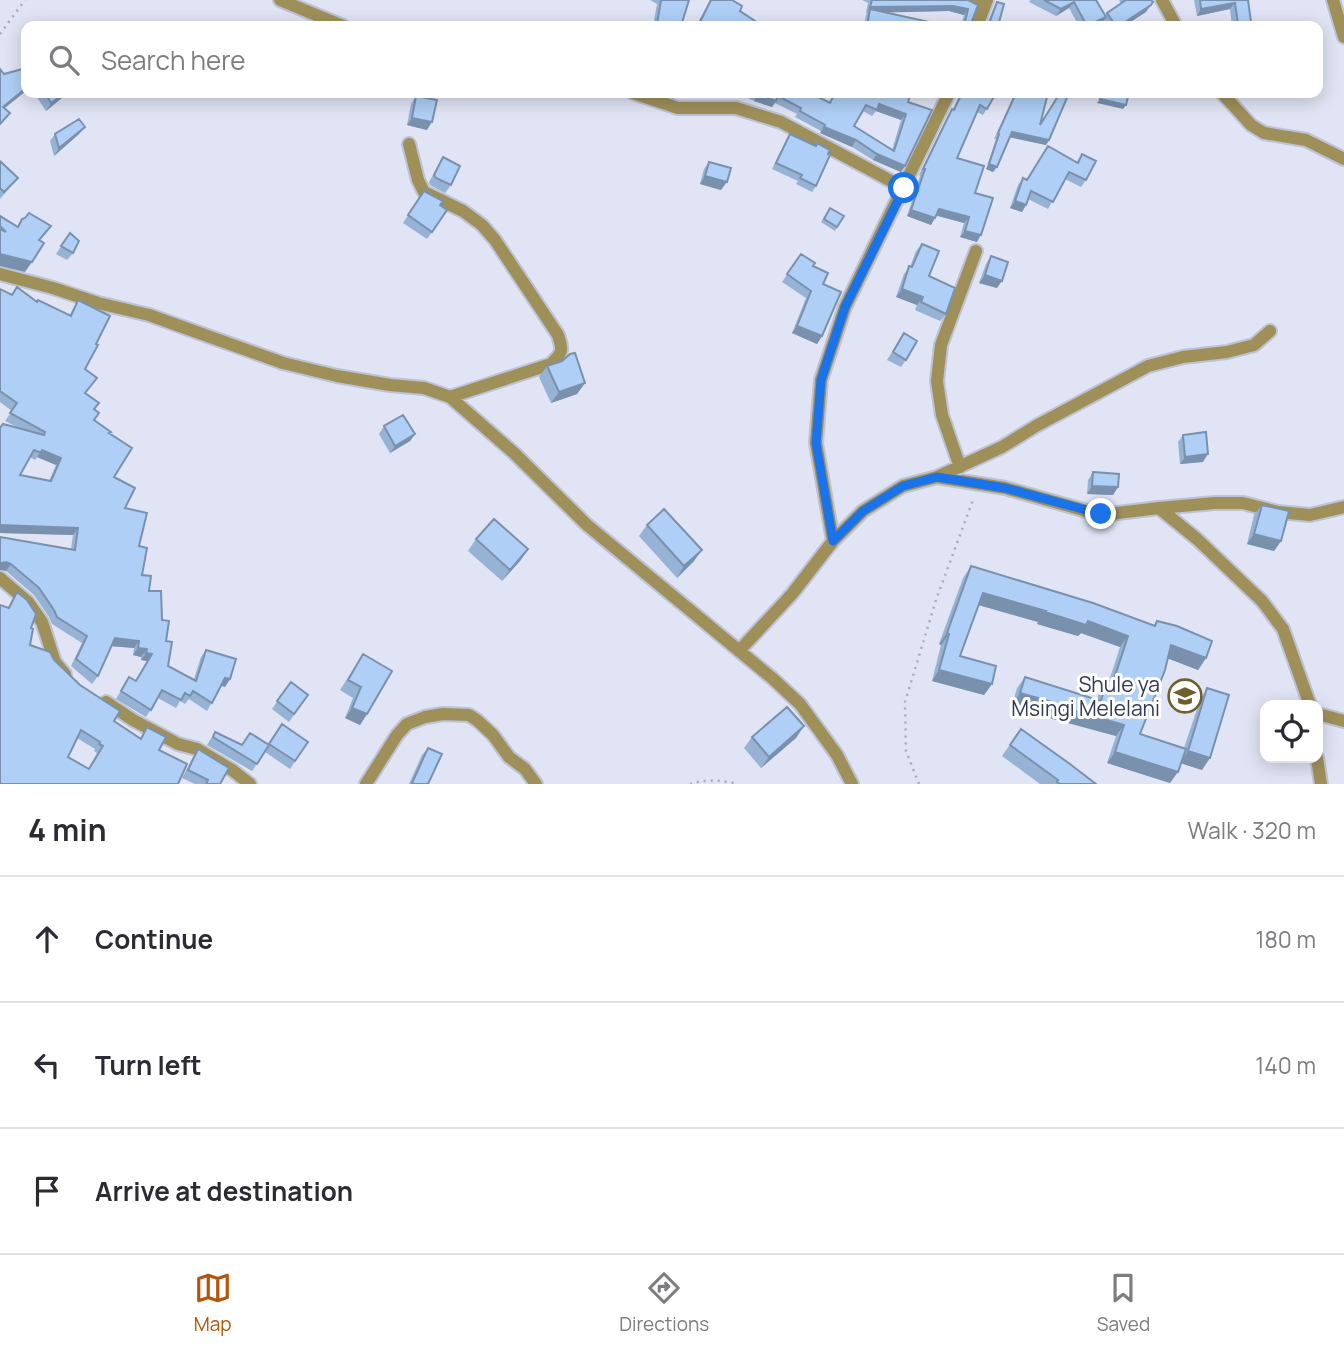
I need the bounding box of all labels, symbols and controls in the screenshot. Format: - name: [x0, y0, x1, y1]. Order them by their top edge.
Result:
- search box: [21, 21, 1323, 98]
- icon: search: [45, 41, 83, 79]
- text: Search here: [101, 42, 246, 78]
- route start: [888, 172, 919, 203]
- route end: [1085, 498, 1116, 529]
- place label: Shule ya Msingi Melelani: [1011, 670, 1160, 722]
- school or university icon: Shule ya Msingi Melelani: [1166, 677, 1204, 715]
- map controls: [1260, 700, 1323, 763]
- button: locate: [1260, 700, 1323, 763]
- text: 4 min: [28, 809, 106, 850]
- text: Walk · 320 m: [1188, 814, 1316, 846]
- icon: ahead: [28, 920, 66, 958]
- text: Continue: [95, 921, 213, 957]
- text: 180 m: [1256, 923, 1316, 955]
- icon: left: [28, 1046, 66, 1084]
- text: Turn left: [95, 1047, 202, 1083]
- text: 140 m: [1255, 1049, 1316, 1081]
- icon: arrive: [28, 1172, 66, 1210]
- text: Arrive at destination: [95, 1173, 353, 1209]
- tab: Map: [194, 1269, 232, 1337]
- tab: Directions: [619, 1269, 709, 1337]
- tab: Saved: [1097, 1269, 1150, 1337]

